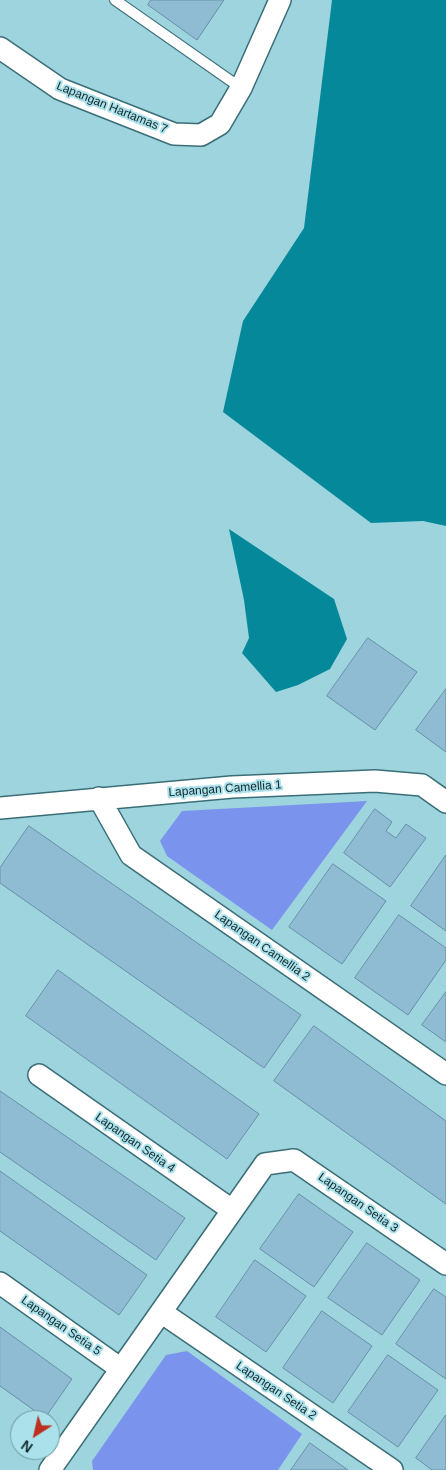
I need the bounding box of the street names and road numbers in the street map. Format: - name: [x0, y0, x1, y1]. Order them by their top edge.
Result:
- street label: Lapangan Hartamas 7: [54, 79, 170, 137]
- street label: Lapangan Camellia 1: [168, 778, 282, 800]
- street label: Lapangan Camellia 2: [211, 908, 313, 984]
- street label: Lapangan Setia 4: [92, 1110, 178, 1176]
- street label: Lapangan Setia 3: [315, 1170, 401, 1236]
- street label: Lapangan Setia 5: [18, 1293, 104, 1359]
- street label: Lapangan Setia 2: [233, 1359, 319, 1423]

